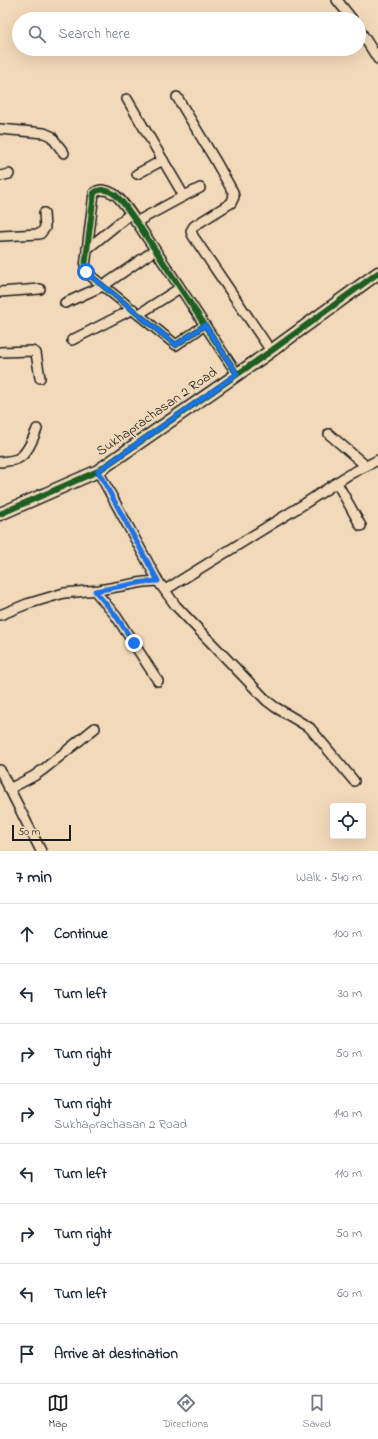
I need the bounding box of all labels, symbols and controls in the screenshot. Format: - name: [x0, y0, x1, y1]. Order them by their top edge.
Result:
- search box: [12, 12, 366, 56]
- icon: search: [26, 23, 48, 45]
- text: Search here: [58, 23, 130, 45]
- route start: [77, 263, 95, 281]
- street label: Sukhaprachasan 2 Road: [92, 362, 222, 462]
- route end: [125, 634, 143, 652]
- map controls: [330, 803, 366, 839]
- button: locate: [330, 803, 366, 839]
- scale bar: [12, 823, 71, 842]
- text: 50 m: [18, 824, 40, 840]
- text: 7 min: [16, 865, 52, 890]
- text: Walk · 540 m: [296, 868, 362, 887]
- icon: ahead: [16, 923, 38, 945]
- text: Continue: [54, 923, 108, 945]
- text: 100 m: [333, 924, 362, 943]
- icon: left: [16, 983, 38, 1005]
- text: Turn left: [54, 983, 107, 1005]
- text: 30 m: [338, 984, 362, 1003]
- icon: right: [16, 1043, 38, 1065]
- text: Turn right: [54, 1043, 112, 1065]
- text: 50 m: [336, 1044, 362, 1063]
- text: Turn right: [54, 1093, 112, 1115]
- icon: right: [16, 1103, 38, 1125]
- text: 140 m: [334, 1104, 362, 1123]
- text: Sukhaprachasan 2 Road: [54, 1115, 187, 1134]
- icon: left: [16, 1163, 38, 1185]
- text: Turn left: [54, 1163, 107, 1185]
- text: 110 m: [335, 1164, 362, 1183]
- icon: right: [16, 1223, 38, 1245]
- text: Turn right: [54, 1223, 112, 1245]
- text: 50 m: [336, 1224, 362, 1243]
- icon: left: [16, 1283, 38, 1305]
- text: Turn left: [54, 1283, 107, 1305]
- text: 60 m: [337, 1284, 362, 1303]
- icon: arrive: [16, 1343, 38, 1365]
- text: Arrive at destination: [54, 1343, 178, 1365]
- tab: Map: [47, 1392, 69, 1432]
- tab: Directions: [163, 1392, 208, 1432]
- tab: Saved: [302, 1392, 331, 1432]

